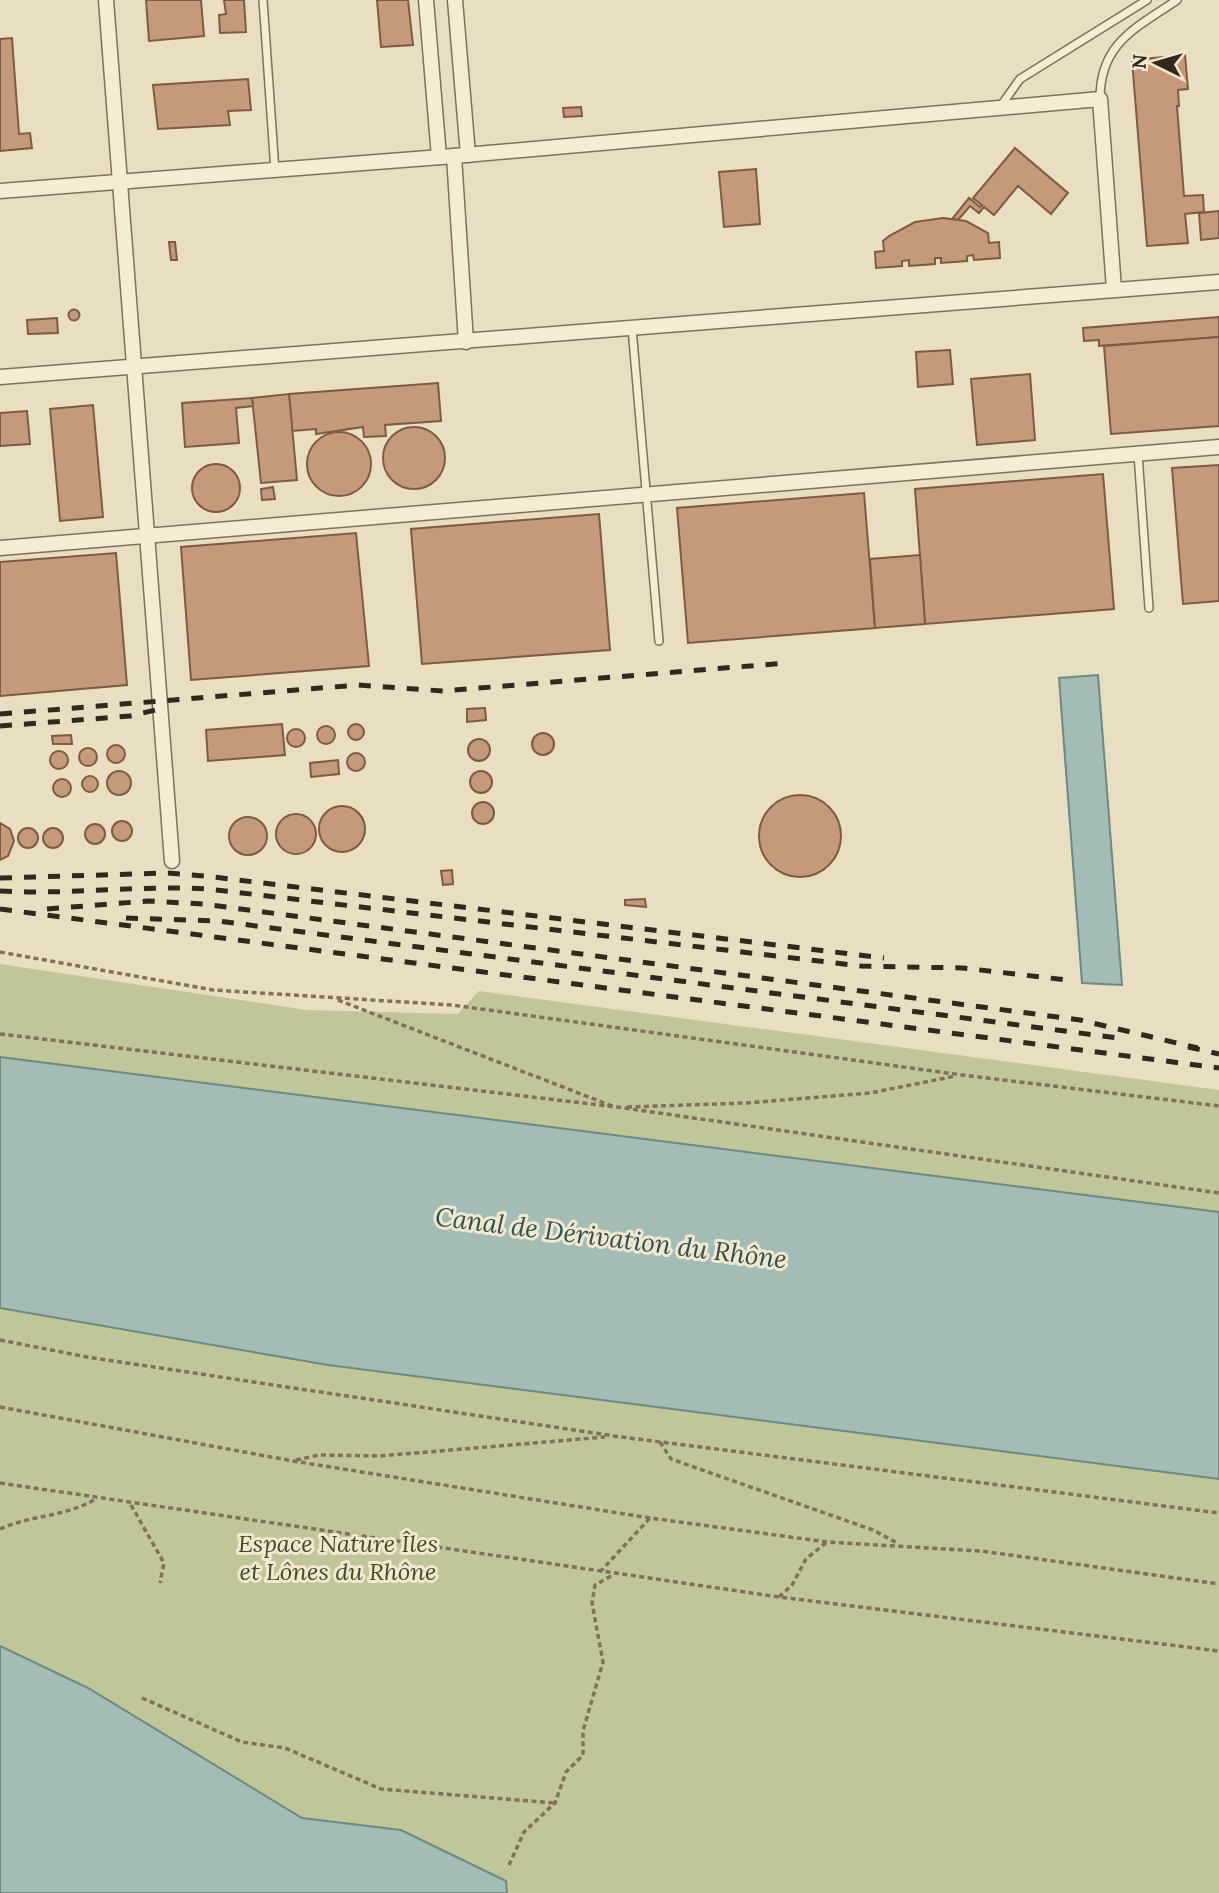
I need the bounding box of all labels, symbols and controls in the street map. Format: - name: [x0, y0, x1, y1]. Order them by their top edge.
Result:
- north arrow: [1121, 28, 1191, 98]
- text: N: [1126, 53, 1152, 70]
- water label: Canal de Dérivation du Rhône: [433, 1200, 789, 1275]
- park label: Espace Nature Îles et Lônes du Rhône: [238, 1528, 438, 1587]

